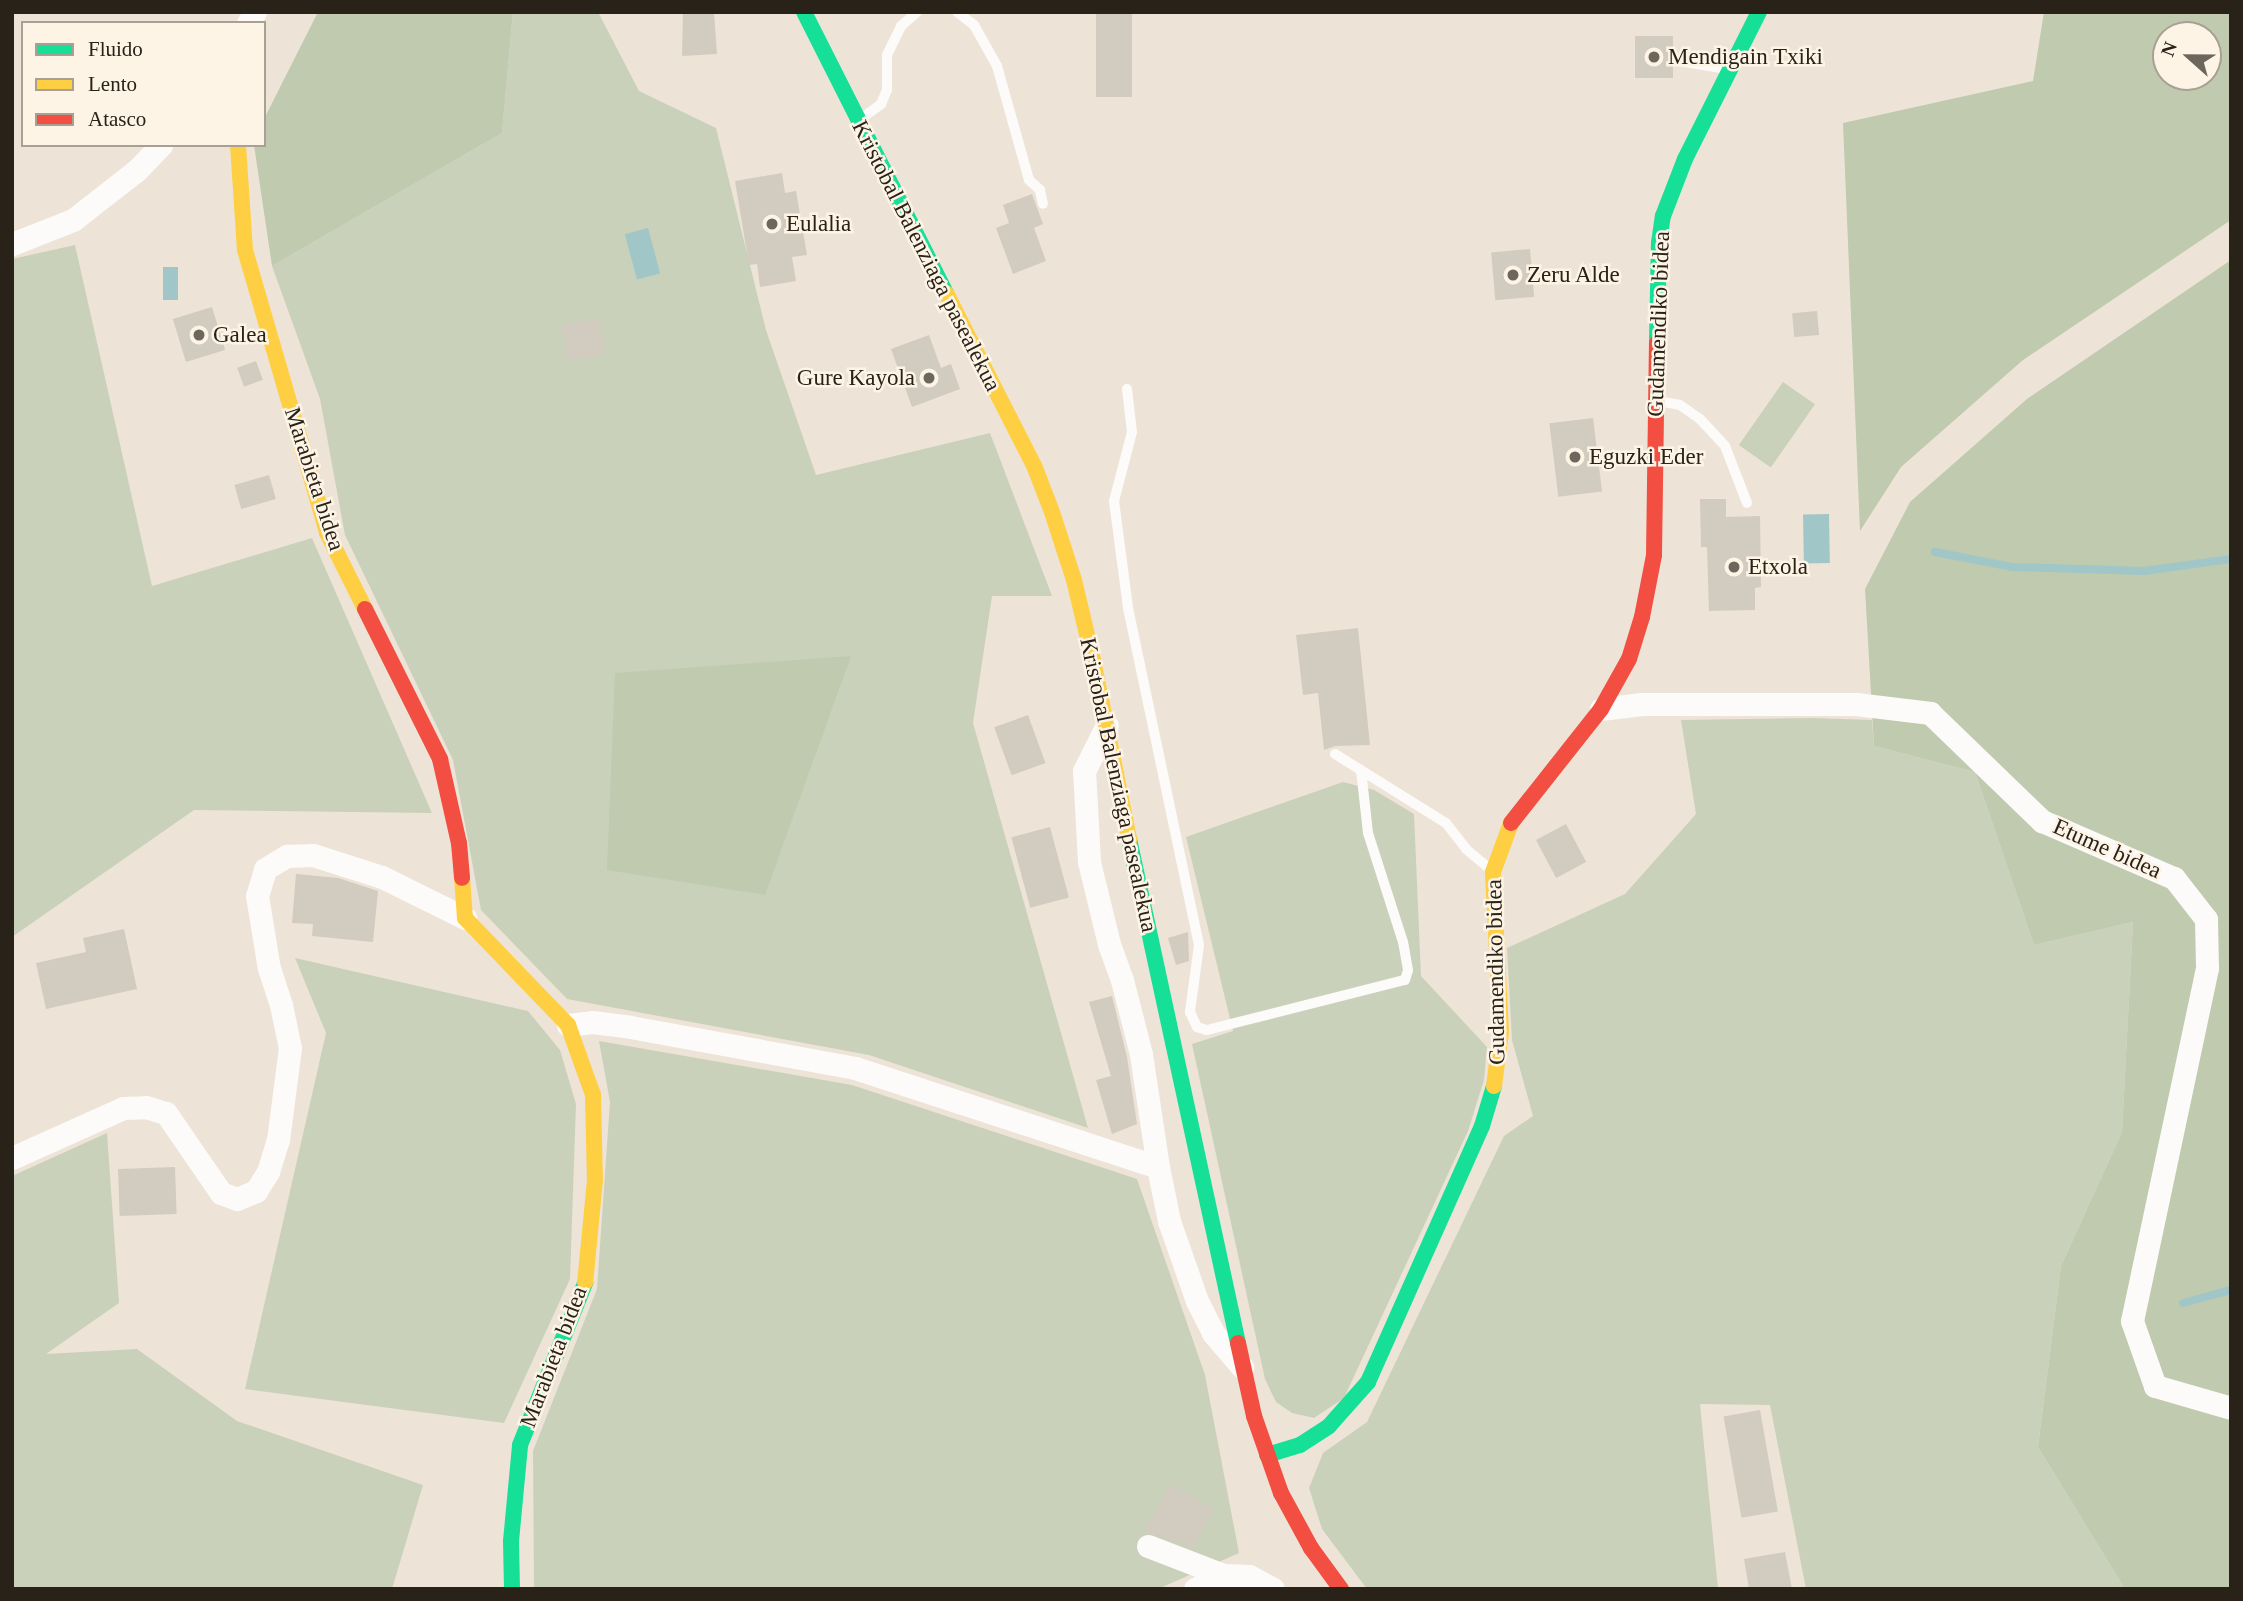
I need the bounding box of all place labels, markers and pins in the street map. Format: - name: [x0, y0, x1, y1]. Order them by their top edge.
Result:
- place label: Mendigain Txiki: [1668, 43, 1823, 71]
- marker: Mendigain Txiki: [1646, 49, 1662, 65]
- place label: Eulalia: [786, 210, 851, 238]
- marker: Eulalia: [764, 216, 780, 232]
- place label: Zeru Alde: [1527, 261, 1621, 289]
- marker: Zeru Alde: [1505, 267, 1521, 283]
- place label: Galea: [213, 321, 267, 349]
- marker: Galea: [191, 327, 207, 343]
- place label: Gure Kayola: [797, 364, 915, 392]
- marker: Gure Kayola: [921, 370, 937, 386]
- place label: Eguzki Eder: [1589, 443, 1703, 471]
- marker: Eguzki Eder: [1567, 449, 1583, 465]
- place label: Etxola: [1748, 553, 1808, 581]
- marker: Etxola: [1726, 559, 1742, 575]

